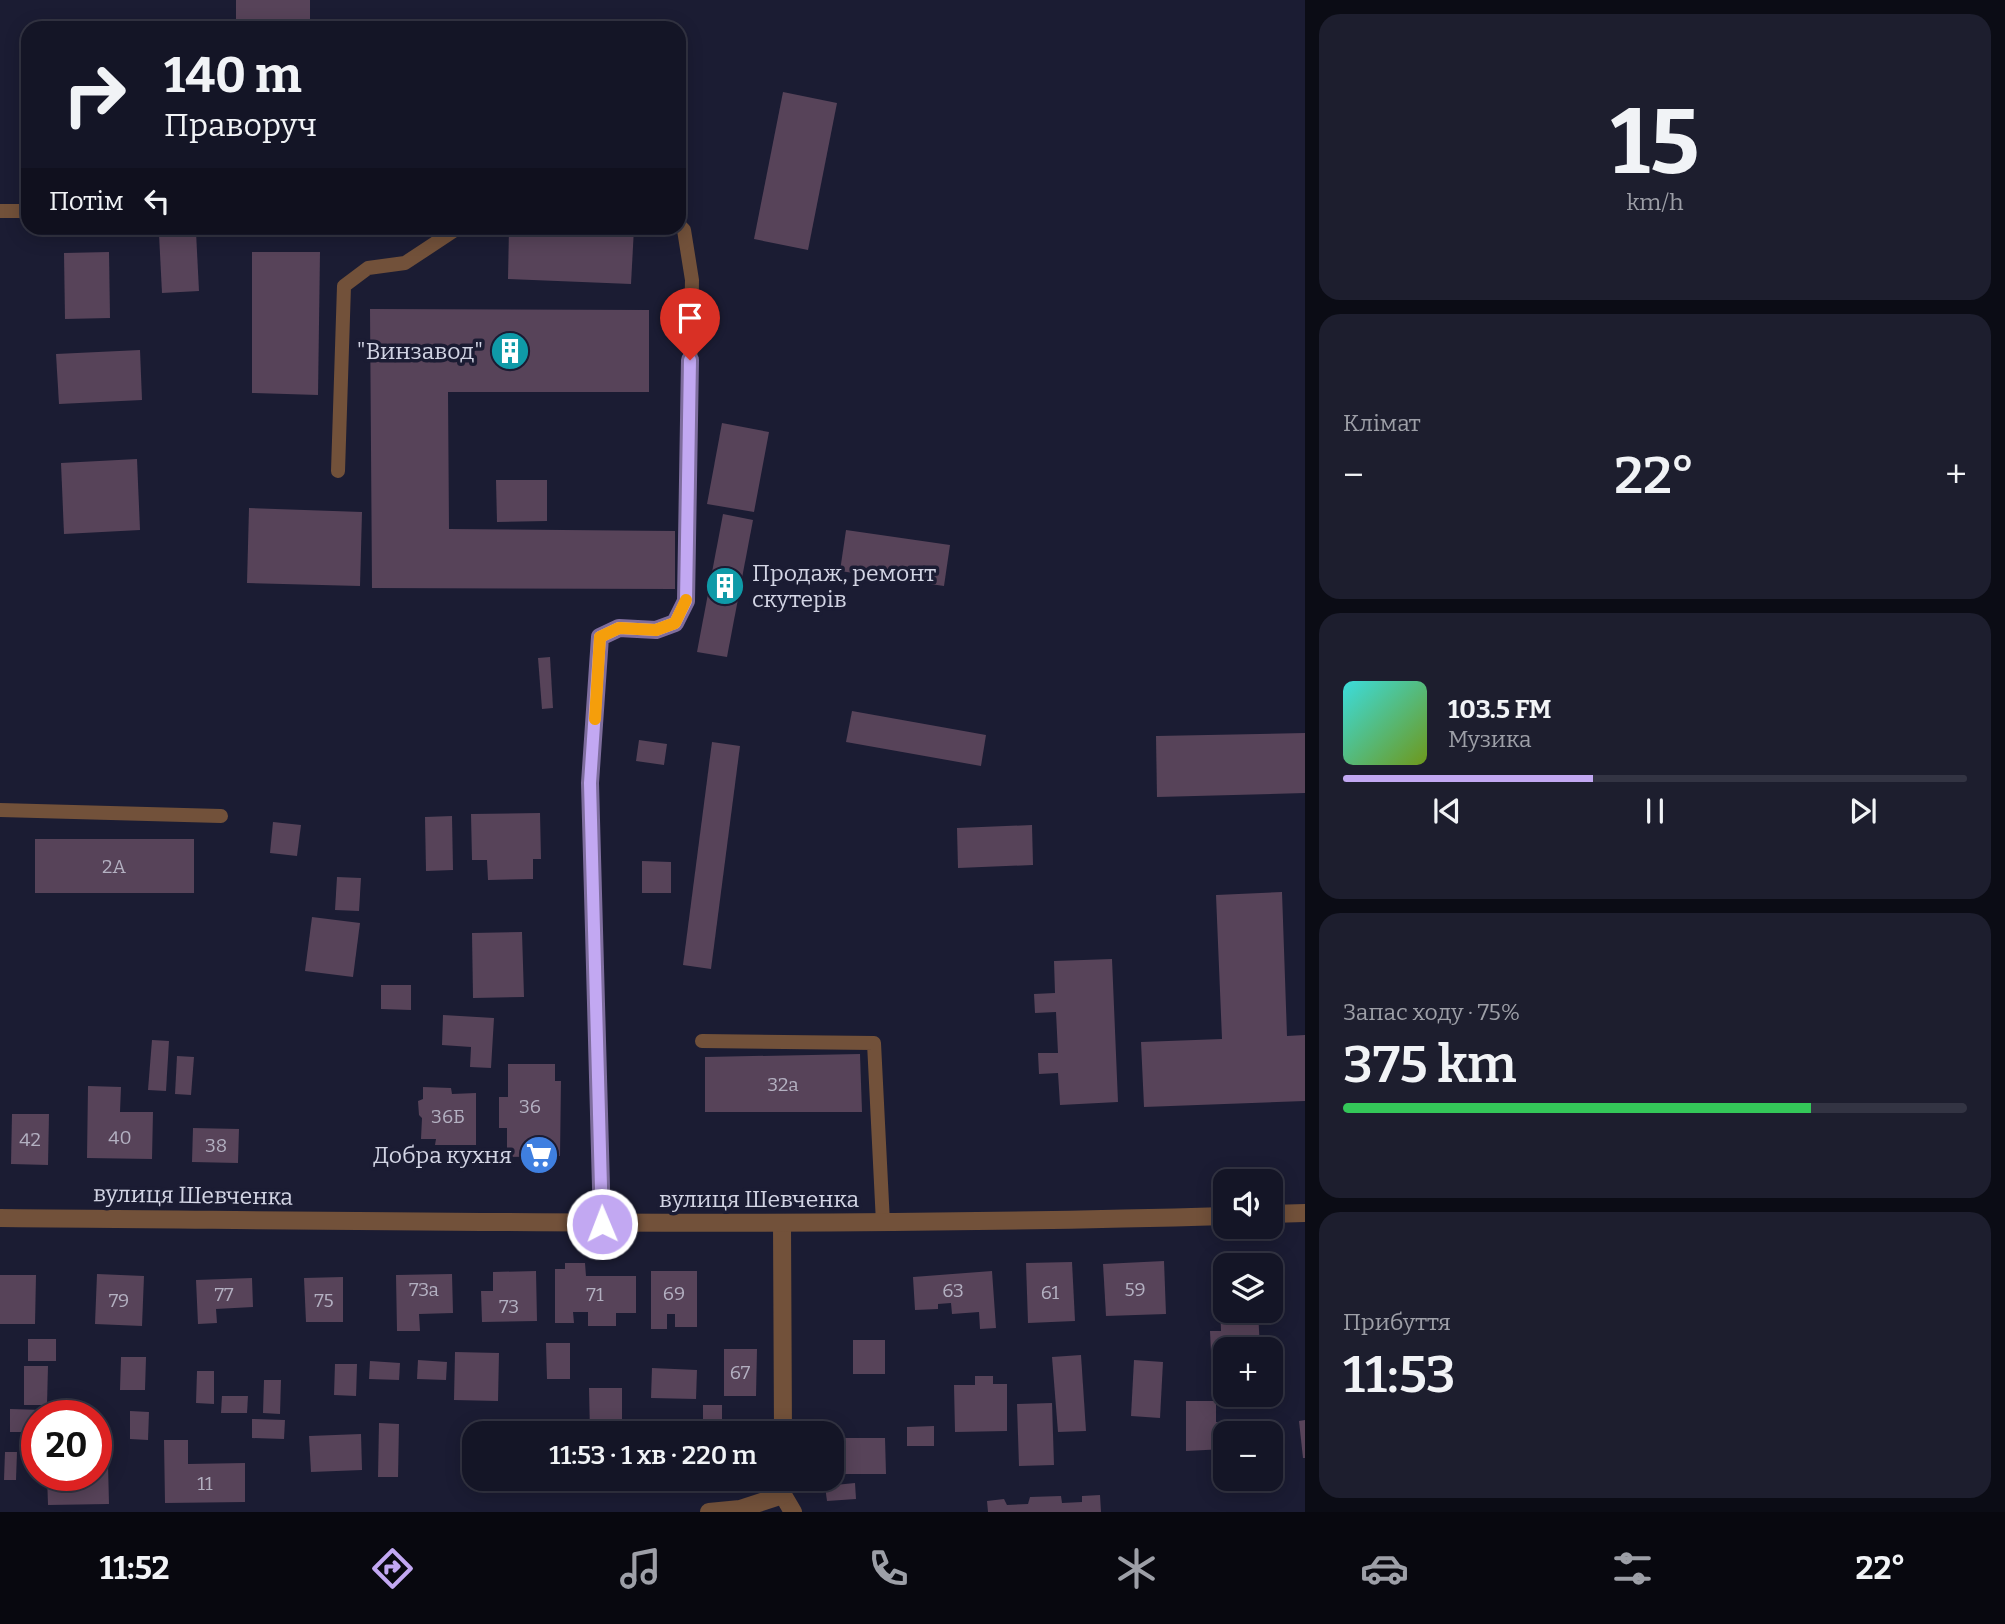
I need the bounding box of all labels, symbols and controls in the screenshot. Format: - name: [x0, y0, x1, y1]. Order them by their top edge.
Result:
- text: 140 m: [164, 46, 302, 105]
- icon: right: [49, 49, 140, 140]
- text: 15: [1610, 88, 1700, 197]
- text: Праворуч: [164, 106, 317, 144]
- icon: left: [138, 182, 176, 220]
- text: Потім: [49, 186, 124, 217]
- text: km/h: [1627, 188, 1683, 216]
- pin: [660, 288, 720, 360]
- icon: arrive: [671, 299, 709, 337]
- building icon: "Винзавод": [489, 330, 531, 372]
- place label: "Винзавод": [357, 337, 483, 365]
- text: Клімат: [1343, 409, 1421, 437]
- text: 22°: [1614, 444, 1695, 507]
- text: −: [1343, 452, 1364, 498]
- text: +: [1945, 452, 1967, 498]
- place label: Продаж, ремонт скутерів: [752, 559, 936, 613]
- building icon: Продаж, ремонт скутерів: [704, 565, 746, 607]
- text: 103.5 FM: [1448, 694, 1552, 725]
- text: Музика: [1448, 725, 1532, 753]
- icon: previous: [1428, 792, 1466, 830]
- icon: pause: [1636, 792, 1674, 830]
- icon: next: [1844, 792, 1882, 830]
- house number: 2А: [102, 855, 126, 878]
- text: Запас ходу · 75%: [1343, 998, 1520, 1026]
- text: 375 km: [1343, 1033, 1517, 1096]
- house number: 32а: [767, 1073, 799, 1096]
- house number: 36: [519, 1095, 541, 1118]
- house number: 36Б: [431, 1105, 465, 1128]
- house number: 40: [108, 1126, 132, 1149]
- house number: 42: [19, 1128, 41, 1151]
- house number: 38: [205, 1134, 227, 1157]
- supermarket icon: Добра кухня: [518, 1134, 560, 1176]
- place label: Добра кухня: [373, 1141, 512, 1169]
- map controls: [1213, 1169, 1283, 1491]
- button: sound: [1213, 1169, 1283, 1239]
- street label: вулиця Шевченка: [93, 1179, 294, 1211]
- street label: вулиця Шевченка: [659, 1185, 859, 1213]
- position arrow: [565, 1187, 639, 1261]
- button: layers: [1213, 1253, 1283, 1323]
- house number: 73а: [409, 1278, 440, 1301]
- house number: 59: [1124, 1278, 1146, 1301]
- house number: 63: [942, 1279, 964, 1302]
- house number: 61: [1041, 1281, 1060, 1304]
- house number: 69: [663, 1282, 685, 1305]
- house number: 77: [214, 1283, 234, 1306]
- house number: 71: [586, 1283, 604, 1306]
- house number: 79: [109, 1289, 129, 1312]
- house number: 75: [314, 1289, 334, 1312]
- house number: 73: [499, 1295, 519, 1318]
- text: Прибуття: [1343, 1308, 1451, 1336]
- button: +: [1213, 1337, 1283, 1407]
- text: 11:53: [1343, 1343, 1456, 1406]
- house number: 67: [730, 1361, 751, 1384]
- speed limit sign: 20: [21, 1400, 112, 1491]
- button: −: [1213, 1421, 1283, 1491]
- text: 11:53 · 1 хв · 220 m: [549, 1440, 757, 1471]
- house number: 11: [197, 1472, 213, 1495]
- icon: directions: [368, 1544, 417, 1593]
- icon: music: [616, 1544, 665, 1593]
- icon: phone: [864, 1544, 913, 1593]
- icon: climate: [1112, 1544, 1161, 1593]
- icon: car: [1360, 1544, 1409, 1593]
- icon: filters: [1608, 1544, 1657, 1593]
- text: 11:52: [99, 1549, 170, 1587]
- text: 22°: [1855, 1549, 1906, 1587]

